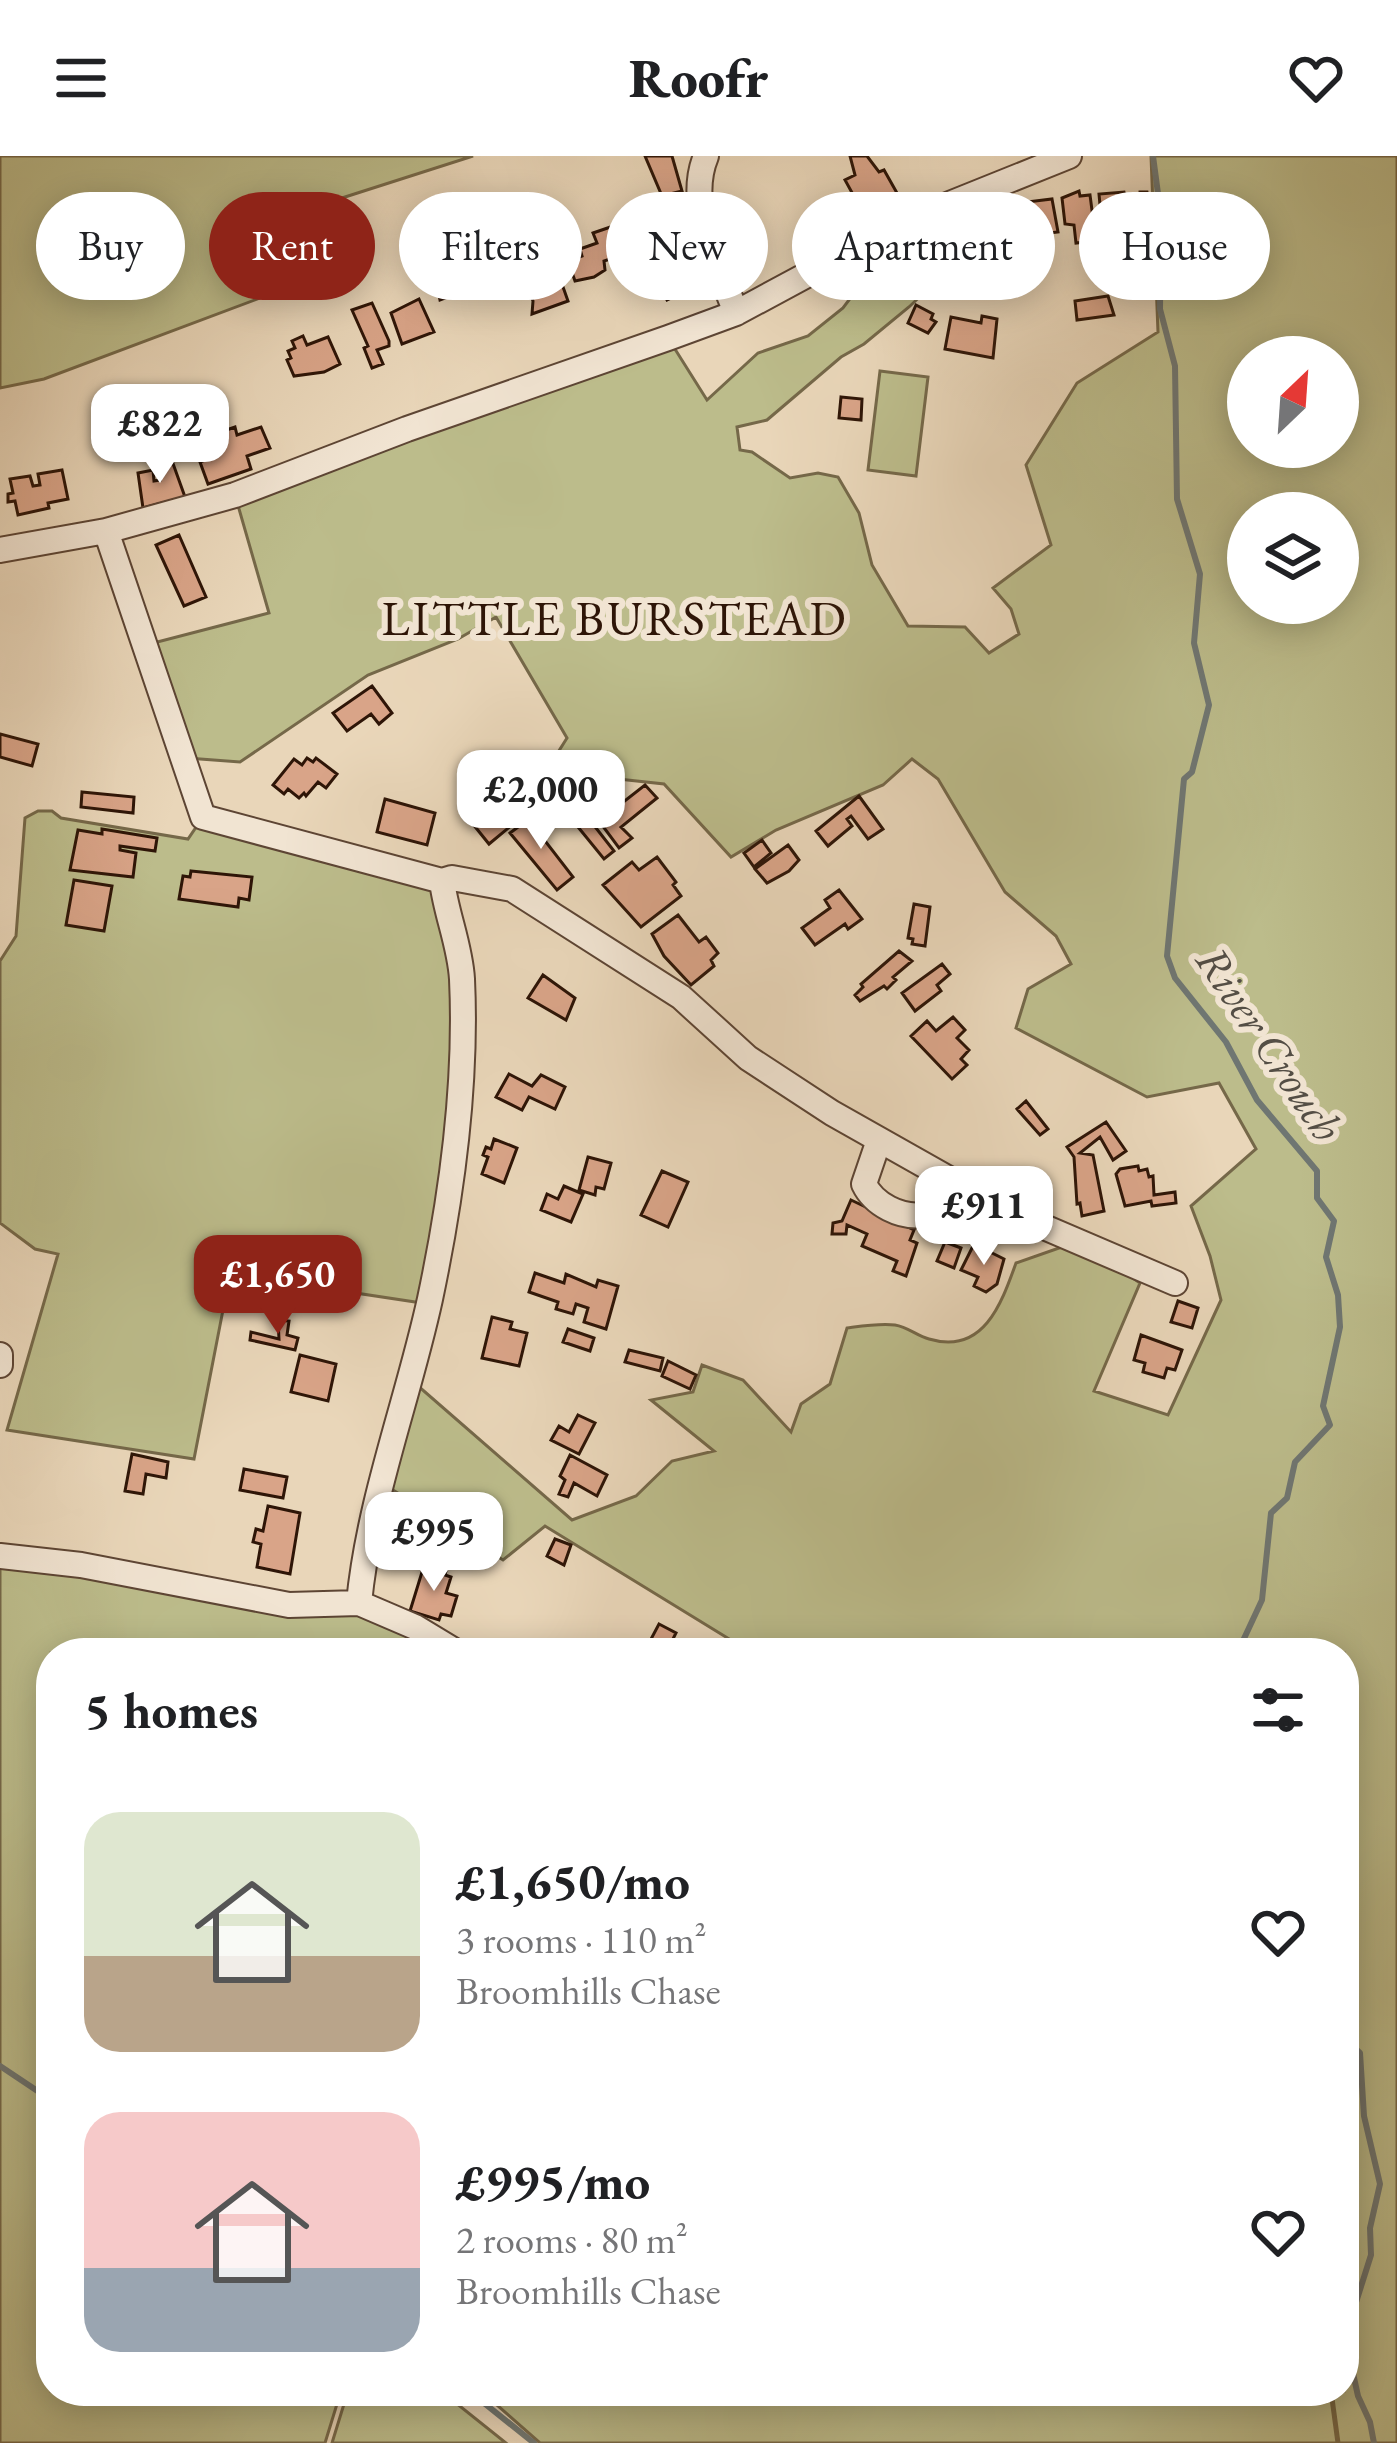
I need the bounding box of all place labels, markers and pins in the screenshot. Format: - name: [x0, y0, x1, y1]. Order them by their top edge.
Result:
- pin: £822: [89, 384, 231, 486]
- pin: £2,000: [443, 750, 639, 852]
- pin: £911: [913, 1166, 1055, 1268]
- pin: £1,650: [180, 1235, 376, 1337]
- pin: £995: [363, 1492, 505, 1594]

